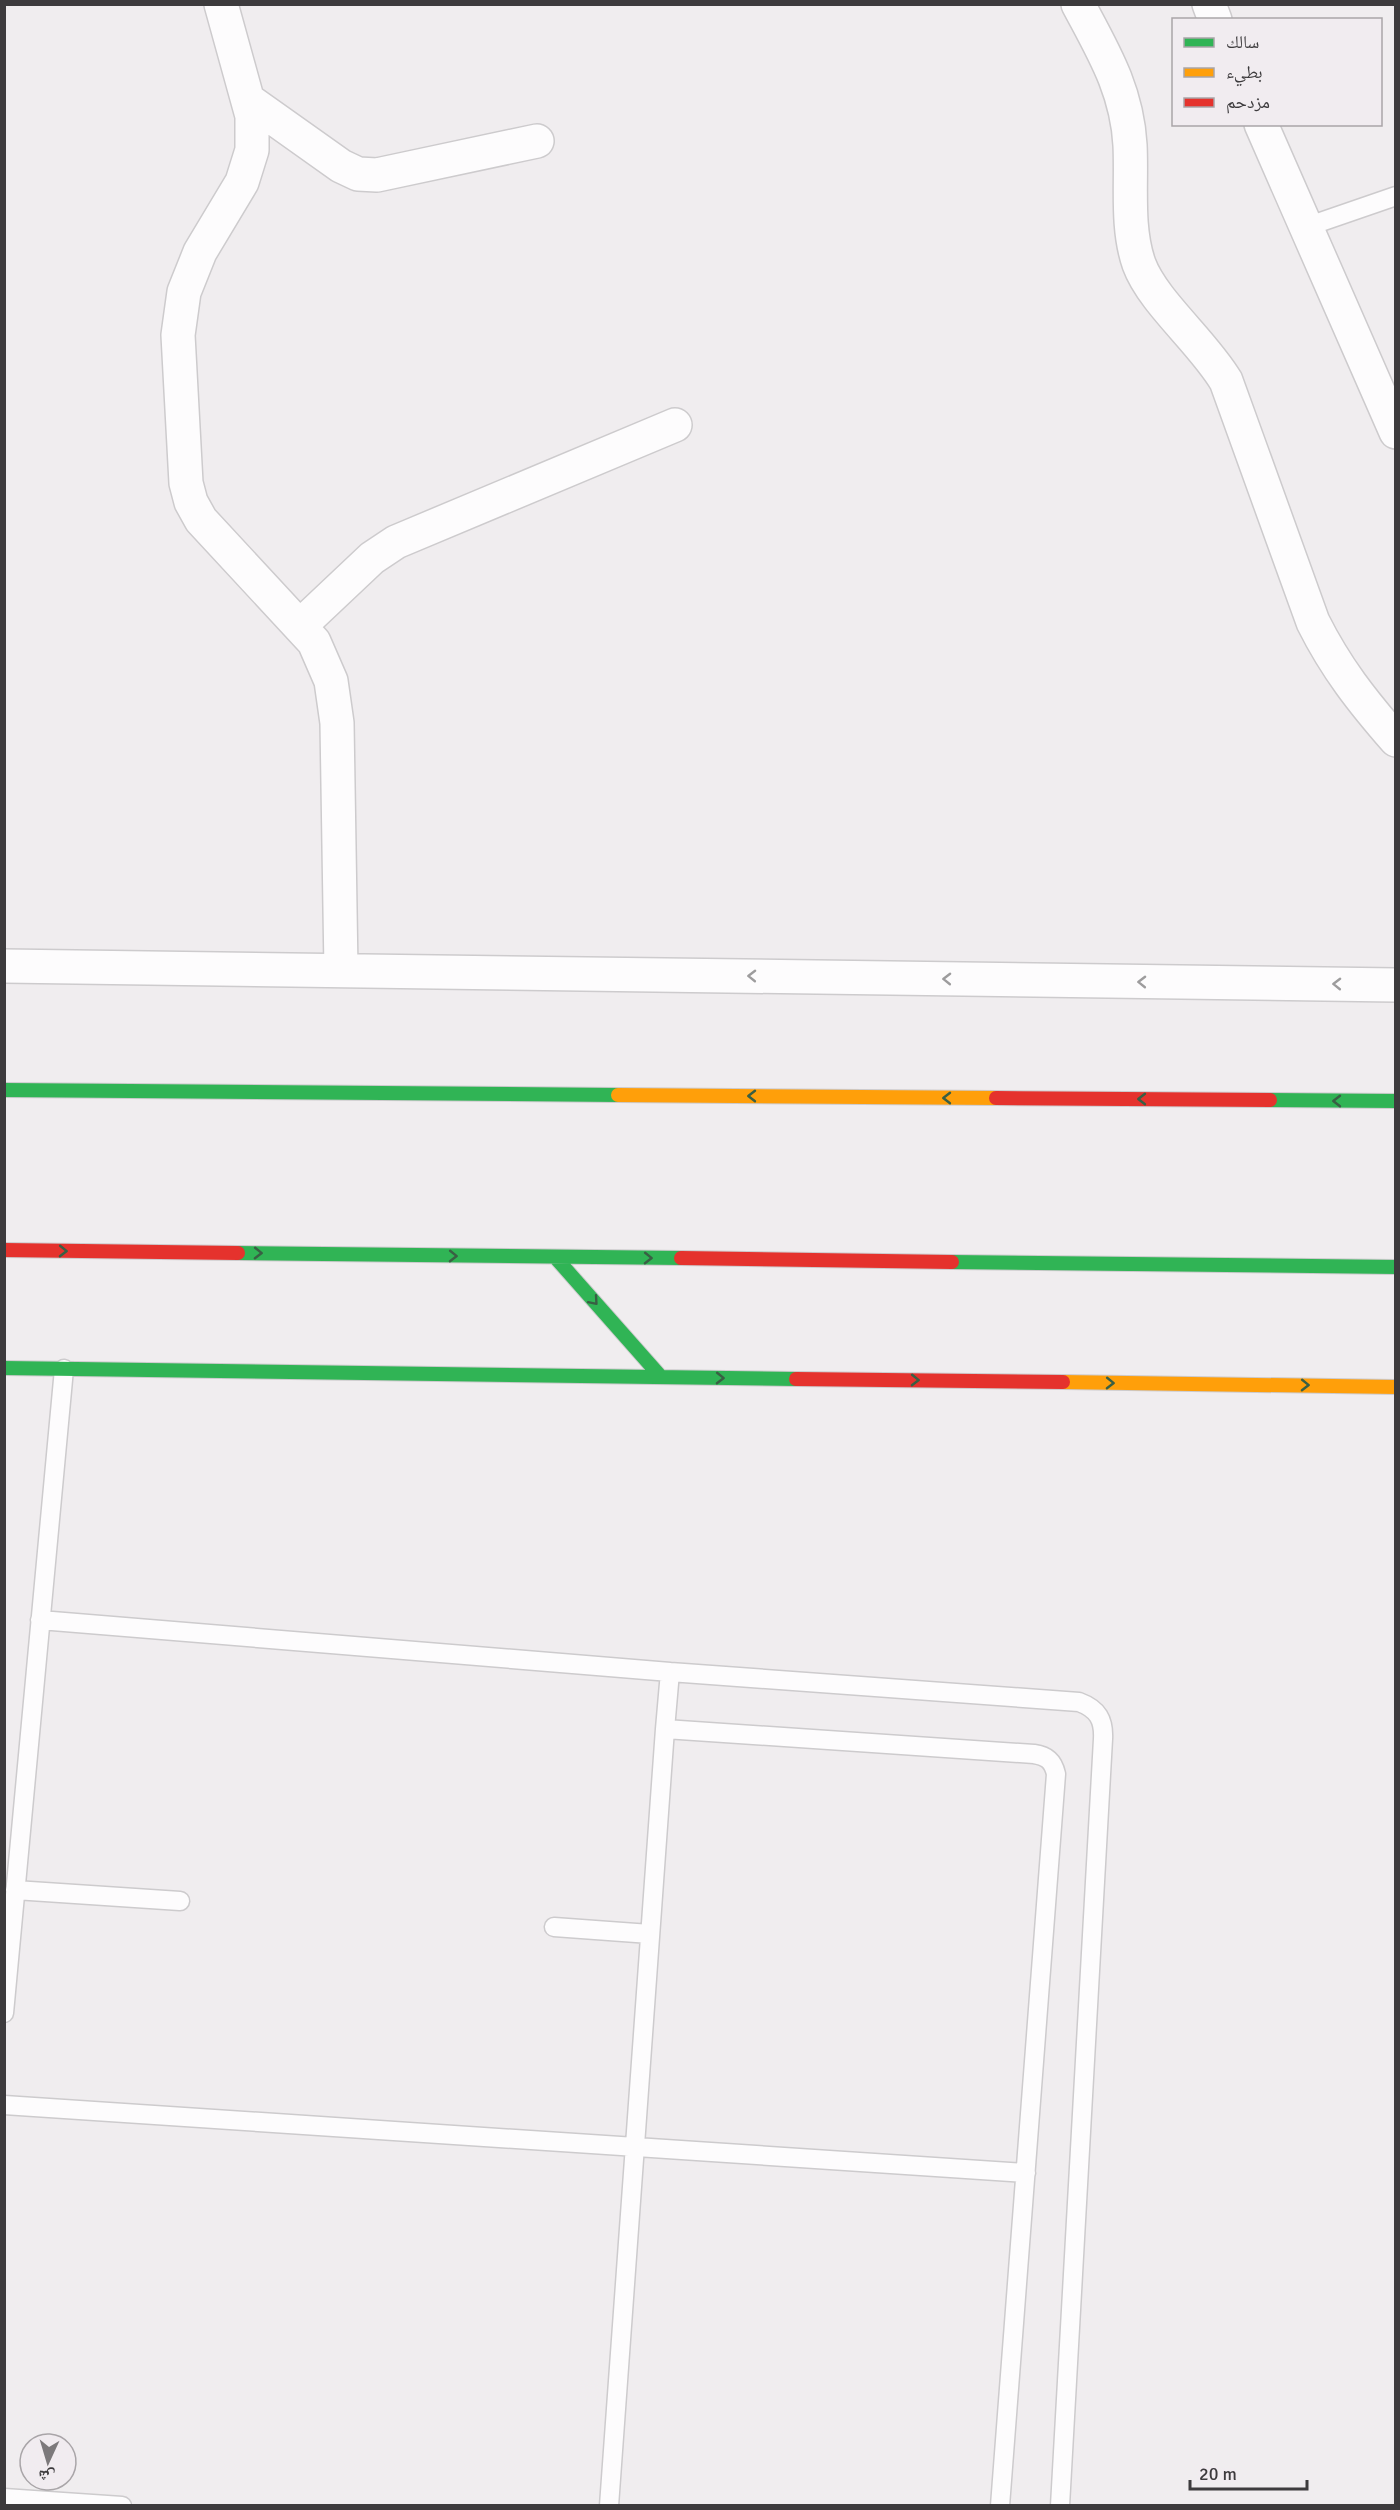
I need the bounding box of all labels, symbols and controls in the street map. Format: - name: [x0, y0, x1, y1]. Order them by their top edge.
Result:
- legend: [1172, 18, 1382, 126]
- text: سالك: [1226, 31, 1259, 53]
- text: بطيء: [1226, 61, 1263, 87]
- text: مزدحم: [1226, 91, 1270, 114]
- one-way arrow: [748, 970, 757, 982]
- one-way arrow: [943, 973, 952, 985]
- one-way arrow: [1138, 975, 1147, 988]
- one-way arrow: [1333, 978, 1342, 990]
- one-way arrow: [748, 1090, 757, 1102]
- one-way arrow: [943, 1092, 952, 1104]
- one-way arrow: [1138, 1093, 1147, 1105]
- one-way arrow: [1333, 1095, 1342, 1107]
- one-way arrow: [58, 1245, 67, 1257]
- one-way arrow: [253, 1247, 262, 1259]
- one-way arrow: [448, 1249, 457, 1262]
- one-way arrow: [643, 1252, 652, 1264]
- one-way arrow: [587, 1294, 598, 1305]
- one-way arrow: [715, 1372, 724, 1384]
- one-way arrow: [910, 1374, 919, 1386]
- one-way arrow: [1105, 1377, 1114, 1389]
- one-way arrow: [1300, 1379, 1309, 1391]
- north arrow: [18, 2432, 78, 2492]
- scale bar: [1190, 2453, 1307, 2491]
- text: 20 m: [1199, 2463, 1237, 2485]
- text: ش: [38, 2465, 56, 2487]

